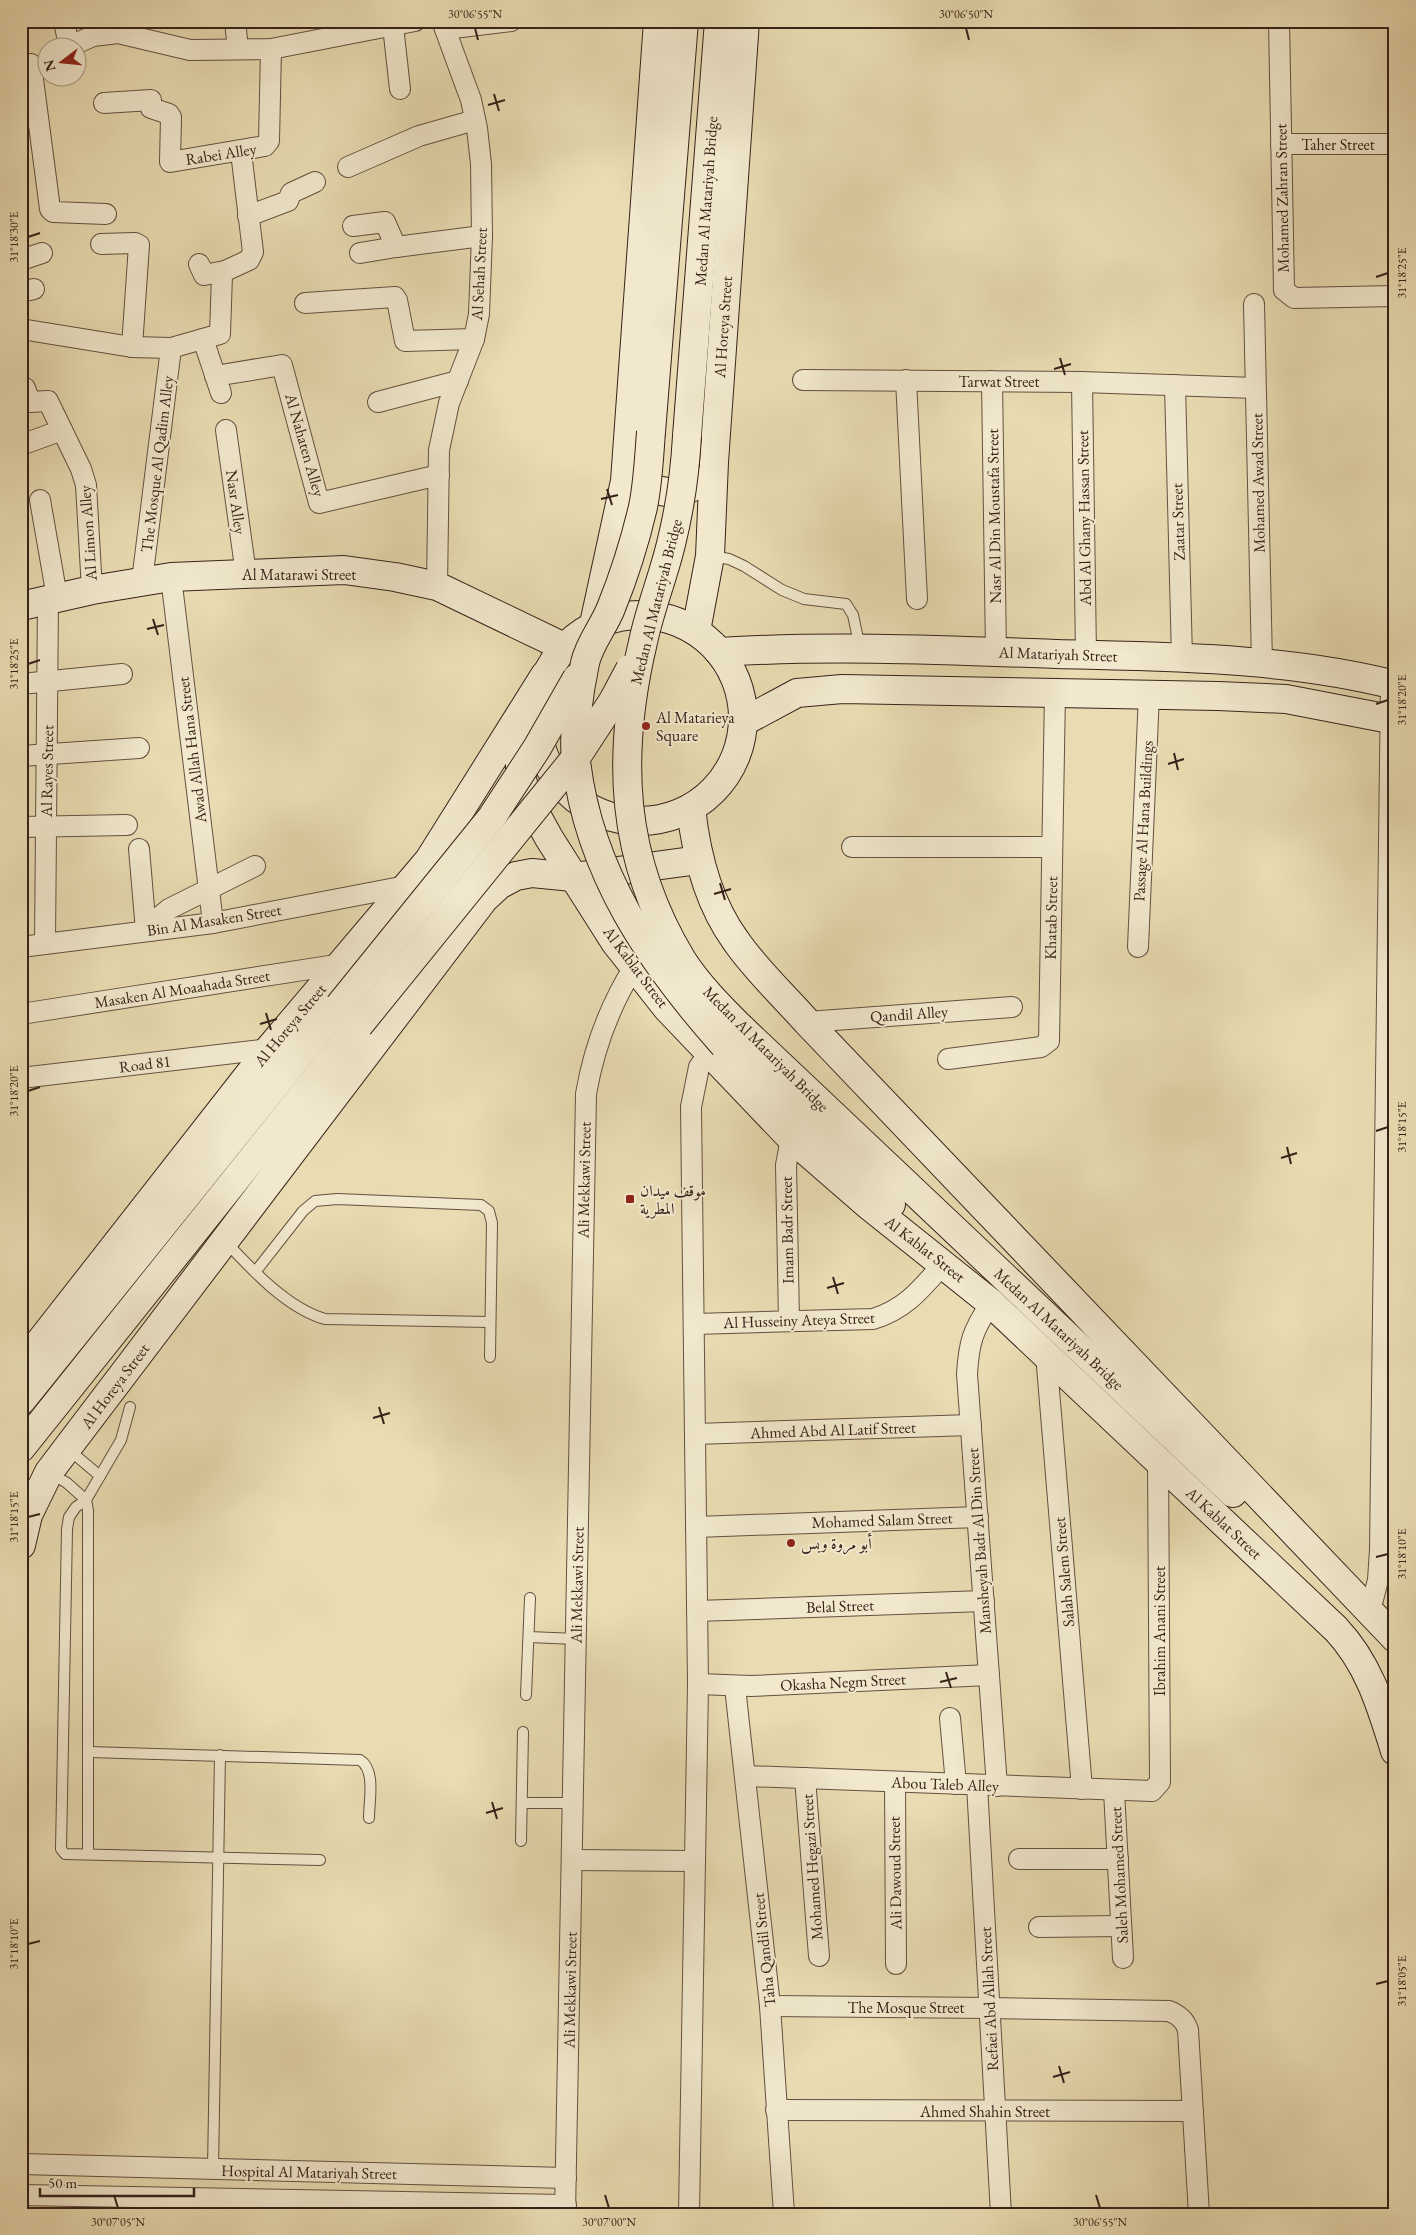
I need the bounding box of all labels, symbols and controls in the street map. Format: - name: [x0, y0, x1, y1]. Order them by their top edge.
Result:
- text: 30°06'55"N: [448, 6, 502, 22]
- text: 30°06'50"N: [939, 6, 993, 22]
- north arrow: [38, 38, 88, 88]
- text: N: [39, 57, 60, 74]
- street label: Medan Al Matariyah Bridge: [690, 115, 722, 287]
- street label: Mohamed Zahran Street: [1270, 123, 1294, 273]
- street label: Taher Street: [1301, 134, 1375, 155]
- street label: Rabei Alley: [184, 138, 259, 170]
- text: 31°18'30"E: [6, 211, 22, 263]
- street label: Al Sehah Street: [466, 227, 492, 322]
- text: 31°18'25"E: [1394, 247, 1410, 299]
- street label: Al Horeya Street: [709, 275, 737, 380]
- street label: Tarwat Street: [958, 371, 1040, 392]
- street label: The Mosque Al Qadim Alley: [136, 373, 178, 554]
- street label: Al Nahaten Alley: [280, 390, 330, 500]
- street label: Mohamed Awad Street: [1246, 413, 1270, 553]
- street label: Nasr Al Din Moustafa Street: [982, 428, 1006, 604]
- street label: Abd Al Ghany Hassan Street: [1072, 430, 1096, 607]
- street label: Nasr Alley: [221, 468, 251, 537]
- street label: Zaatar Street: [1166, 483, 1190, 561]
- street label: Al Limon Alley: [74, 484, 102, 582]
- street label: Medan Al Matariyah Bridge: [625, 517, 687, 687]
- street label: Al Matarawi Street: [241, 564, 356, 585]
- text: 31°18'25"E: [6, 638, 22, 690]
- street label: Al Matariyah Street: [997, 641, 1118, 667]
- text: 31°18'20"E: [1394, 674, 1410, 726]
- street label: Awad Allah Hana Street: [173, 676, 212, 825]
- place label: Al Matarieya Square: [655, 707, 735, 746]
- marker: Al Matarieya Square: [640, 720, 652, 732]
- street label: Al Rayes Street: [36, 725, 58, 818]
- street label: Passage Al Hana Buildings: [1128, 740, 1158, 902]
- street label: Khatab Street: [1040, 876, 1062, 960]
- street label: Bin Al Masaken Street: [145, 899, 283, 941]
- street label: Al Kablat Street: [598, 921, 674, 1012]
- street label: Masaken Al Moaahada Street: [93, 965, 271, 1013]
- street label: Al Horeya Street: [249, 979, 331, 1072]
- street label: Medan Al Matariyah Bridge: [698, 981, 834, 1117]
- street label: Qandil Alley: [869, 1001, 950, 1027]
- street label: Road 81: [118, 1050, 172, 1078]
- text: 31°18'20"E: [6, 1065, 22, 1117]
- text: 31°18'15"E: [1394, 1101, 1410, 1153]
- street label: Ali Mekkawi Street: [572, 1121, 596, 1240]
- street label: Imam Badr Street: [776, 1176, 798, 1284]
- place label: موقف ميدان المطرية: [640, 1180, 706, 1219]
- marker: موقف ميدان المطرية: [624, 1193, 636, 1205]
- street label: Al Kablat Street: [880, 1210, 970, 1287]
- street label: Medan Al Matariyah Bridge: [990, 1263, 1128, 1395]
- street label: Al Husseiny Ateya Street: [722, 1307, 875, 1333]
- street label: Al Horeya Street: [75, 1339, 154, 1434]
- street label: Ahmed Abd Al Latif Street: [749, 1417, 916, 1443]
- street label: Mansheyah Badr Al Din Street: [962, 1447, 996, 1635]
- street label: Al Kablat Street: [1181, 1482, 1267, 1564]
- text: 31°18'15"E: [6, 1491, 22, 1543]
- street label: Mohamed Salam Street: [811, 1507, 953, 1533]
- street label: Salah Salem Street: [1049, 1516, 1079, 1628]
- street label: Ali Mekkawi Street: [565, 1526, 589, 1645]
- text: 31°18'10"E: [1394, 1528, 1410, 1580]
- place label: أبو مروة وبس: [801, 1532, 872, 1555]
- marker: أبو مروة وبس: [785, 1537, 797, 1549]
- street label: Ibrahim Anani Street: [1149, 1566, 1170, 1696]
- street label: Belal Street: [806, 1594, 874, 1618]
- street label: Okasha Negm Street: [780, 1668, 906, 1696]
- street label: Abou Taleb Alley: [890, 1772, 1000, 1796]
- street label: Mohamed Hegazi Street: [796, 1793, 828, 1941]
- street label: Saleh Mohamed Street: [1105, 1806, 1133, 1944]
- street label: Ali Dawoud Street: [884, 1816, 907, 1931]
- street label: Taha Qandil Street: [748, 1892, 780, 2008]
- text: 31°18'10"E: [6, 1918, 22, 1970]
- street label: Refaei Abd Allah Street: [975, 1926, 1003, 2072]
- street label: Ali Mekkawi Street: [558, 1931, 582, 2050]
- text: 31°18'05"E: [1394, 1955, 1410, 2007]
- street label: The Mosque Street: [848, 1997, 964, 2018]
- street label: Ahmed Shahin Street: [919, 2101, 1050, 2122]
- street label: Hospital Al Matariyah Street: [221, 2160, 397, 2184]
- scale bar: [40, 2165, 194, 2197]
- text: 50 m: [48, 2173, 77, 2192]
- text: 30°07'05"N: [91, 2214, 145, 2230]
- text: 30°07'00"N: [582, 2214, 636, 2230]
- text: 30°06'55"N: [1073, 2214, 1127, 2230]

